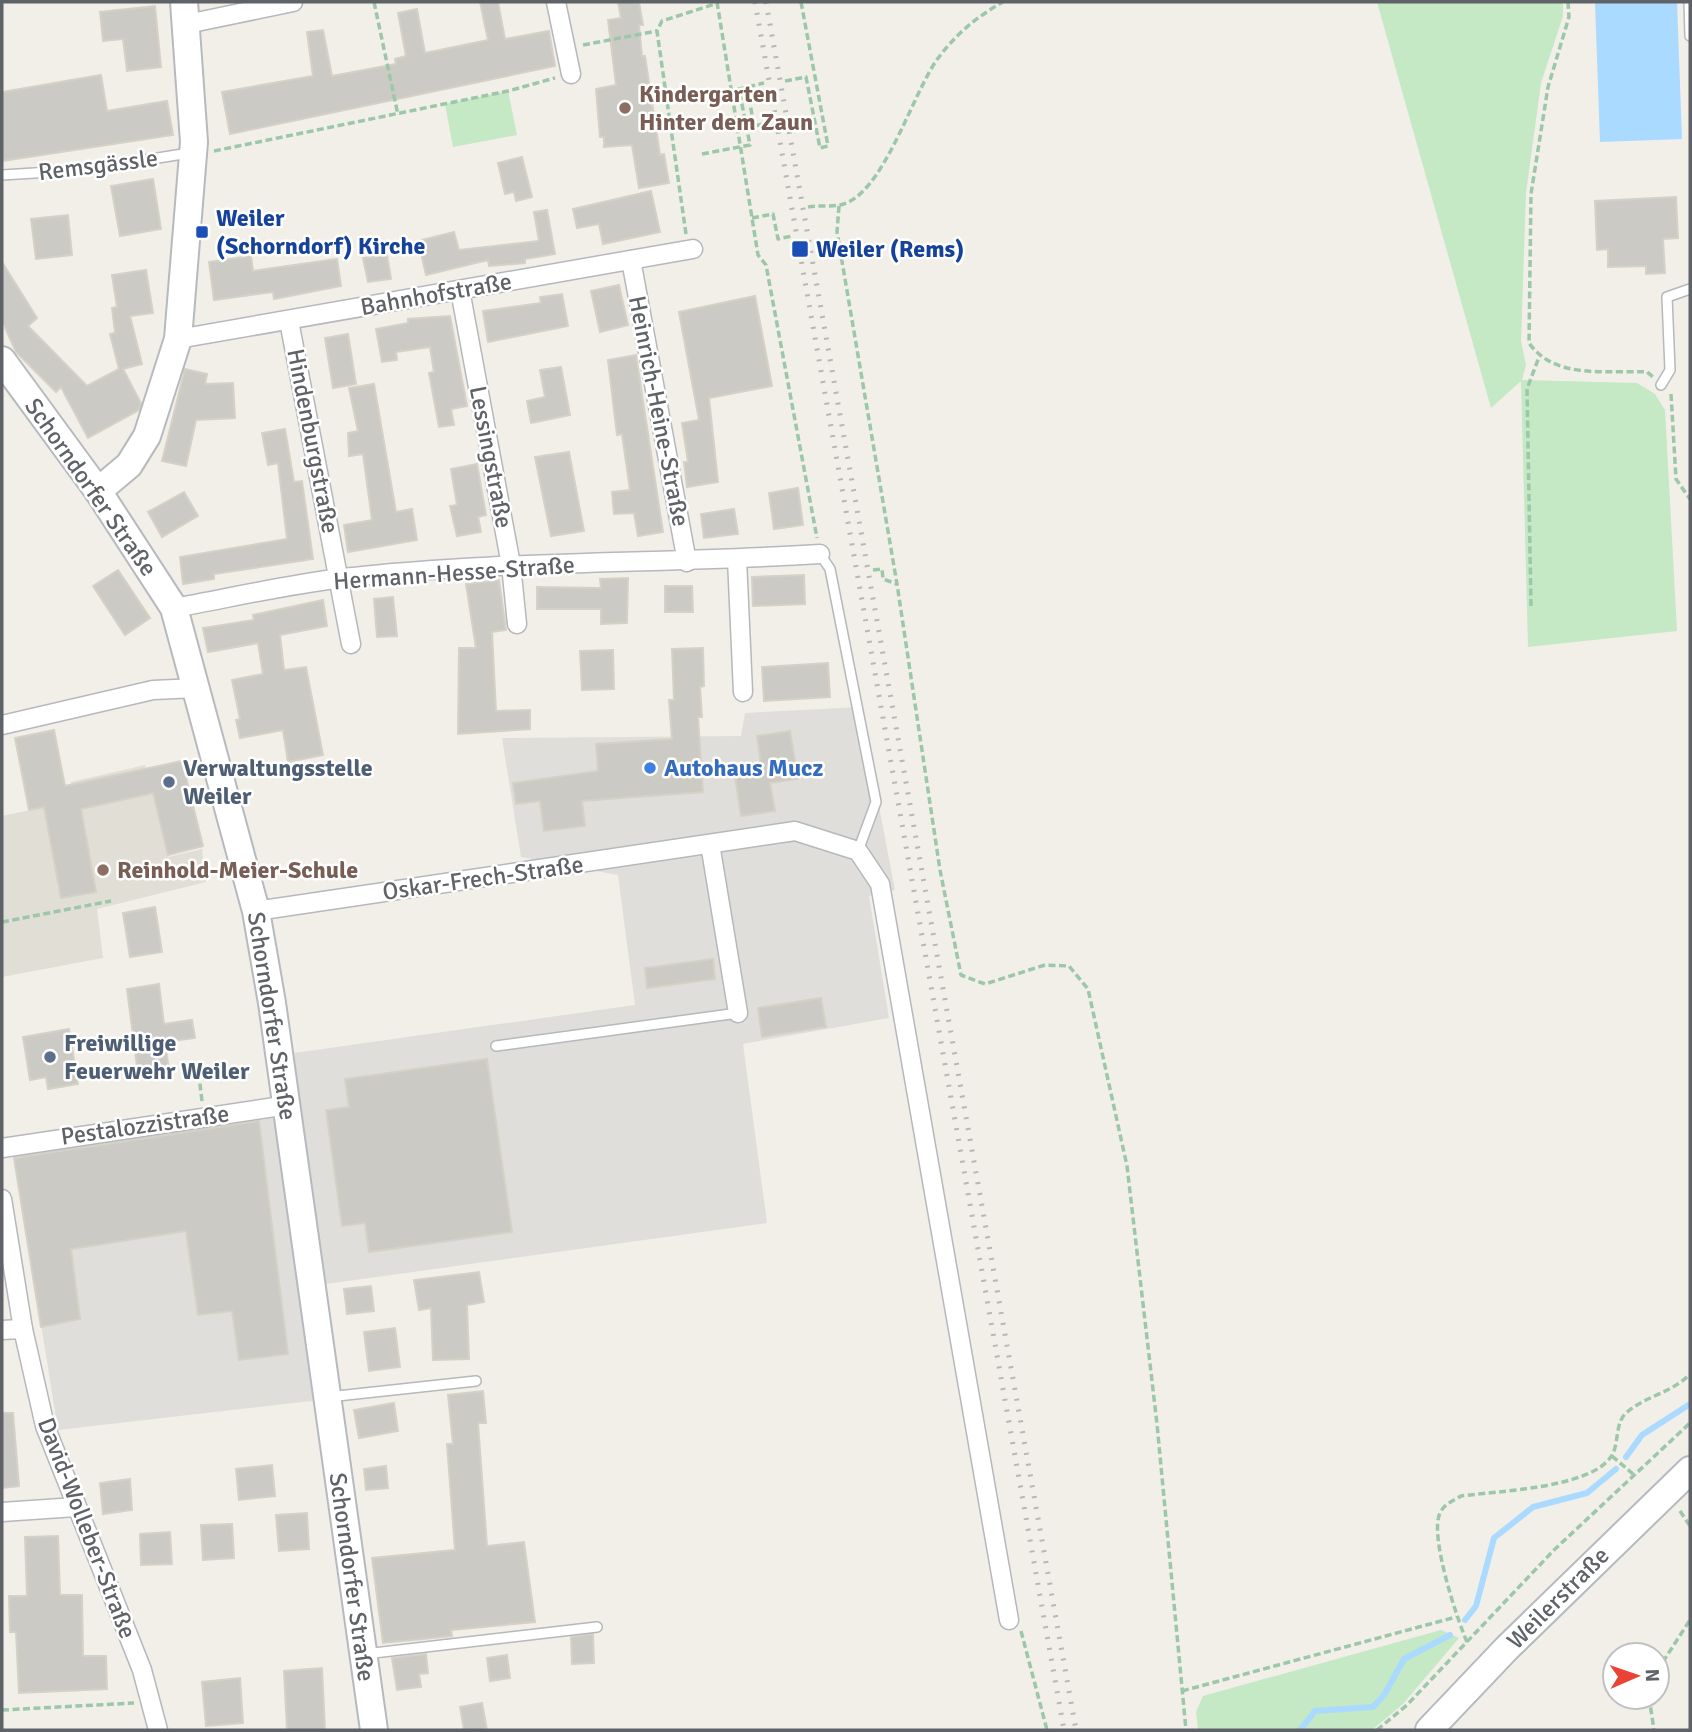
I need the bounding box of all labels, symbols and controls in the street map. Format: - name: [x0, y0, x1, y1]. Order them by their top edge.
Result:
- place label: Kindergarten Hinter dem Zaun: [639, 79, 813, 137]
- marker: Kindergarten Hinter dem Zaun: [617, 100, 633, 116]
- street label: Remsgässle: [36, 143, 160, 187]
- place label: Weiler (Schorndorf) Kirche: [216, 203, 425, 261]
- marker: Weiler (Schorndorf) Kirche: [194, 224, 210, 240]
- place label: Weiler (Rems): [816, 234, 964, 264]
- marker: Weiler (Rems): [790, 239, 810, 259]
- street label: Bahnhofstraße: [358, 266, 514, 322]
- street label: Heinrich-Heine-Straße: [622, 293, 696, 529]
- street label: Hindenburgstraße: [280, 346, 346, 536]
- street label: Lessingstraße: [463, 383, 519, 531]
- street label: Schorndorfer Straße: [18, 392, 164, 582]
- street label: Hermann-Hesse-Straße: [332, 550, 576, 596]
- place label: Verwaltungsstelle Weiler: [183, 753, 373, 811]
- place label: Autohaus Mucz: [664, 753, 823, 783]
- marker: Autohaus Mucz: [642, 760, 658, 776]
- marker: Verwaltungsstelle Weiler: [161, 774, 177, 790]
- street label: Oskar-Frech-Straße: [381, 849, 585, 907]
- place label: Reinhold-Meier-Schule: [117, 855, 358, 885]
- marker: Reinhold-Meier-Schule: [95, 862, 111, 878]
- street label: Schorndorfer Straße: [241, 910, 303, 1122]
- place label: Freiwillige Feuerwehr Weiler: [64, 1028, 250, 1086]
- marker: Freiwillige Feuerwehr Weiler: [42, 1049, 58, 1065]
- street label: Pestalozzistraße: [59, 1098, 231, 1152]
- street label: David-Wolleber-Straße: [31, 1413, 143, 1643]
- street label: Schorndorfer Straße: [323, 1471, 381, 1683]
- street label: Weilerstraße: [1501, 1541, 1615, 1655]
- north arrow: [1601, 1641, 1671, 1711]
- text: N: [1640, 1668, 1664, 1682]

